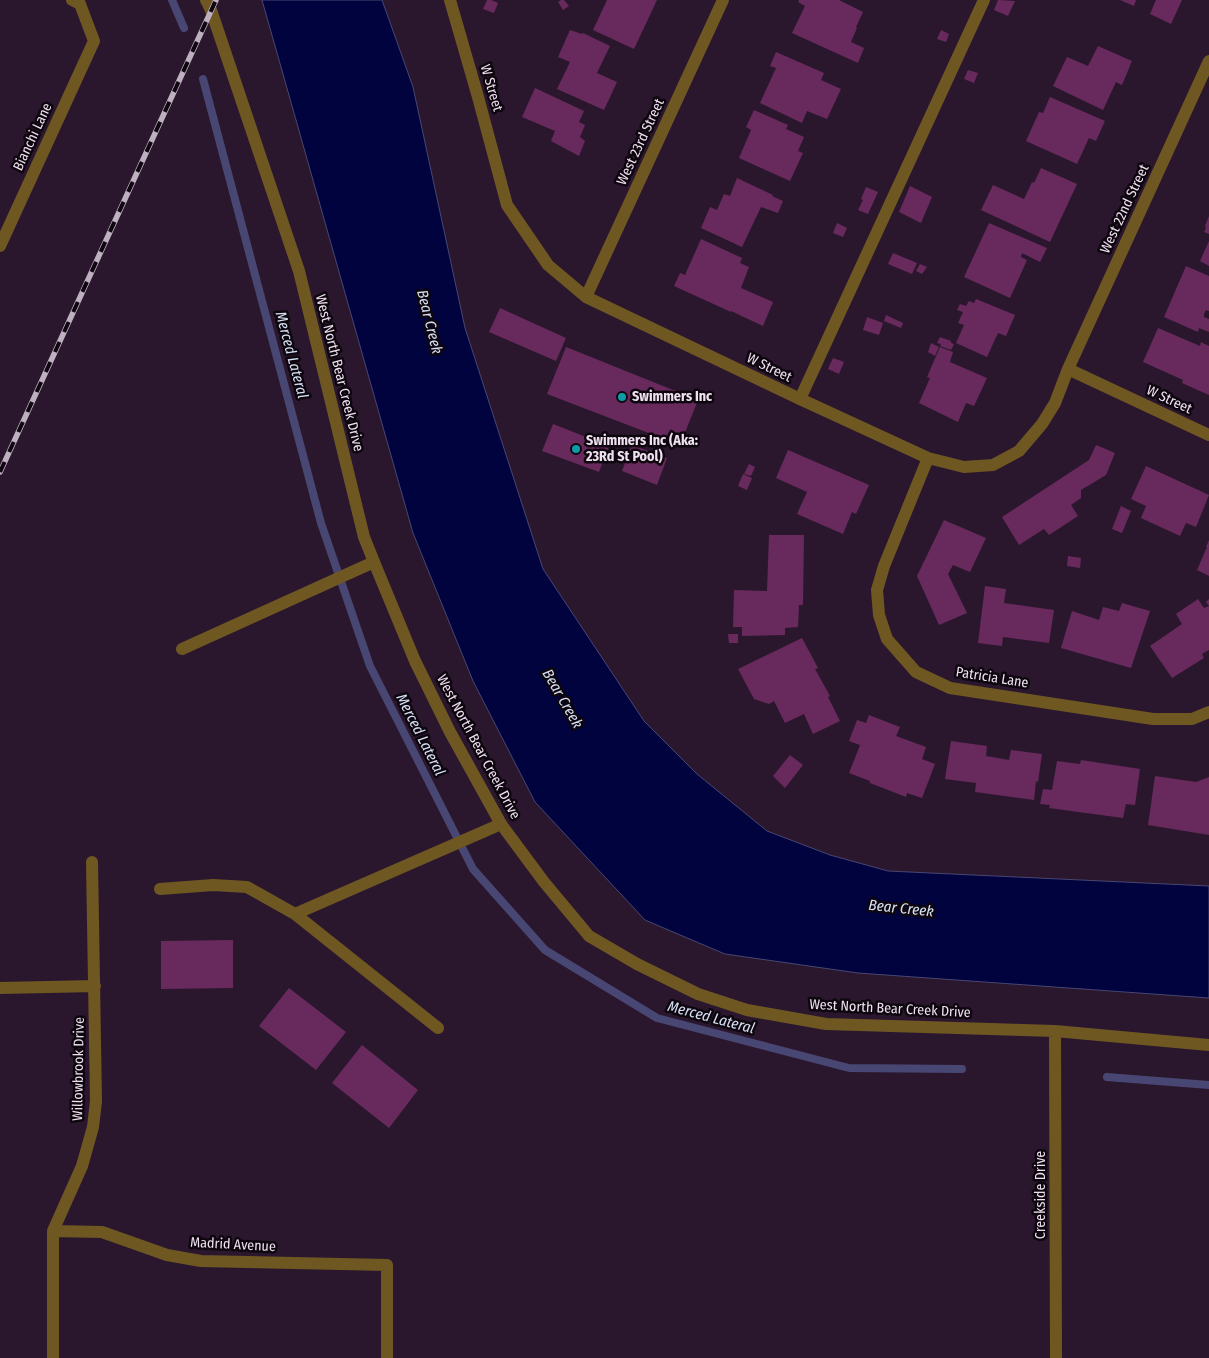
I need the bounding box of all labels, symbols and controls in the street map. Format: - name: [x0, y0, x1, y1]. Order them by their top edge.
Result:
- street label: W Street: [476, 63, 506, 113]
- street label: West 23rd Street: [614, 96, 668, 188]
- street label: Bianchi Lane: [10, 100, 56, 174]
- street label: West 22nd Street: [1097, 162, 1153, 256]
- water label: Bear Creek: [412, 288, 446, 356]
- street label: West North Bear Creek Drive: [311, 293, 367, 453]
- water label: Merced Lateral: [271, 310, 311, 400]
- street label: W Street: [744, 350, 794, 386]
- street label: W Street: [1144, 382, 1194, 418]
- place label: Swimmers Inc: [632, 389, 712, 405]
- marker: Swimmers Inc: [616, 391, 628, 403]
- place label: Swimmers Inc (Aka: 23Rd St Pool): [586, 433, 698, 466]
- marker: Swimmers Inc (Aka: 23Rd St Pool): [570, 443, 582, 455]
- street label: Patricia Lane: [954, 664, 1030, 692]
- water label: Bear Creek: [538, 666, 586, 732]
- street label: West North Bear Creek Drive: [433, 672, 523, 822]
- water label: Merced Lateral: [392, 691, 448, 779]
- water label: Bear Creek: [868, 897, 934, 921]
- street label: West North Bear Creek Drive: [809, 996, 971, 1022]
- water label: Merced Lateral: [666, 998, 756, 1038]
- street label: Willowbrook Drive: [70, 1017, 88, 1121]
- street label: Creekside Drive: [1033, 1151, 1049, 1239]
- street label: Madrid Avenue: [190, 1234, 276, 1256]

